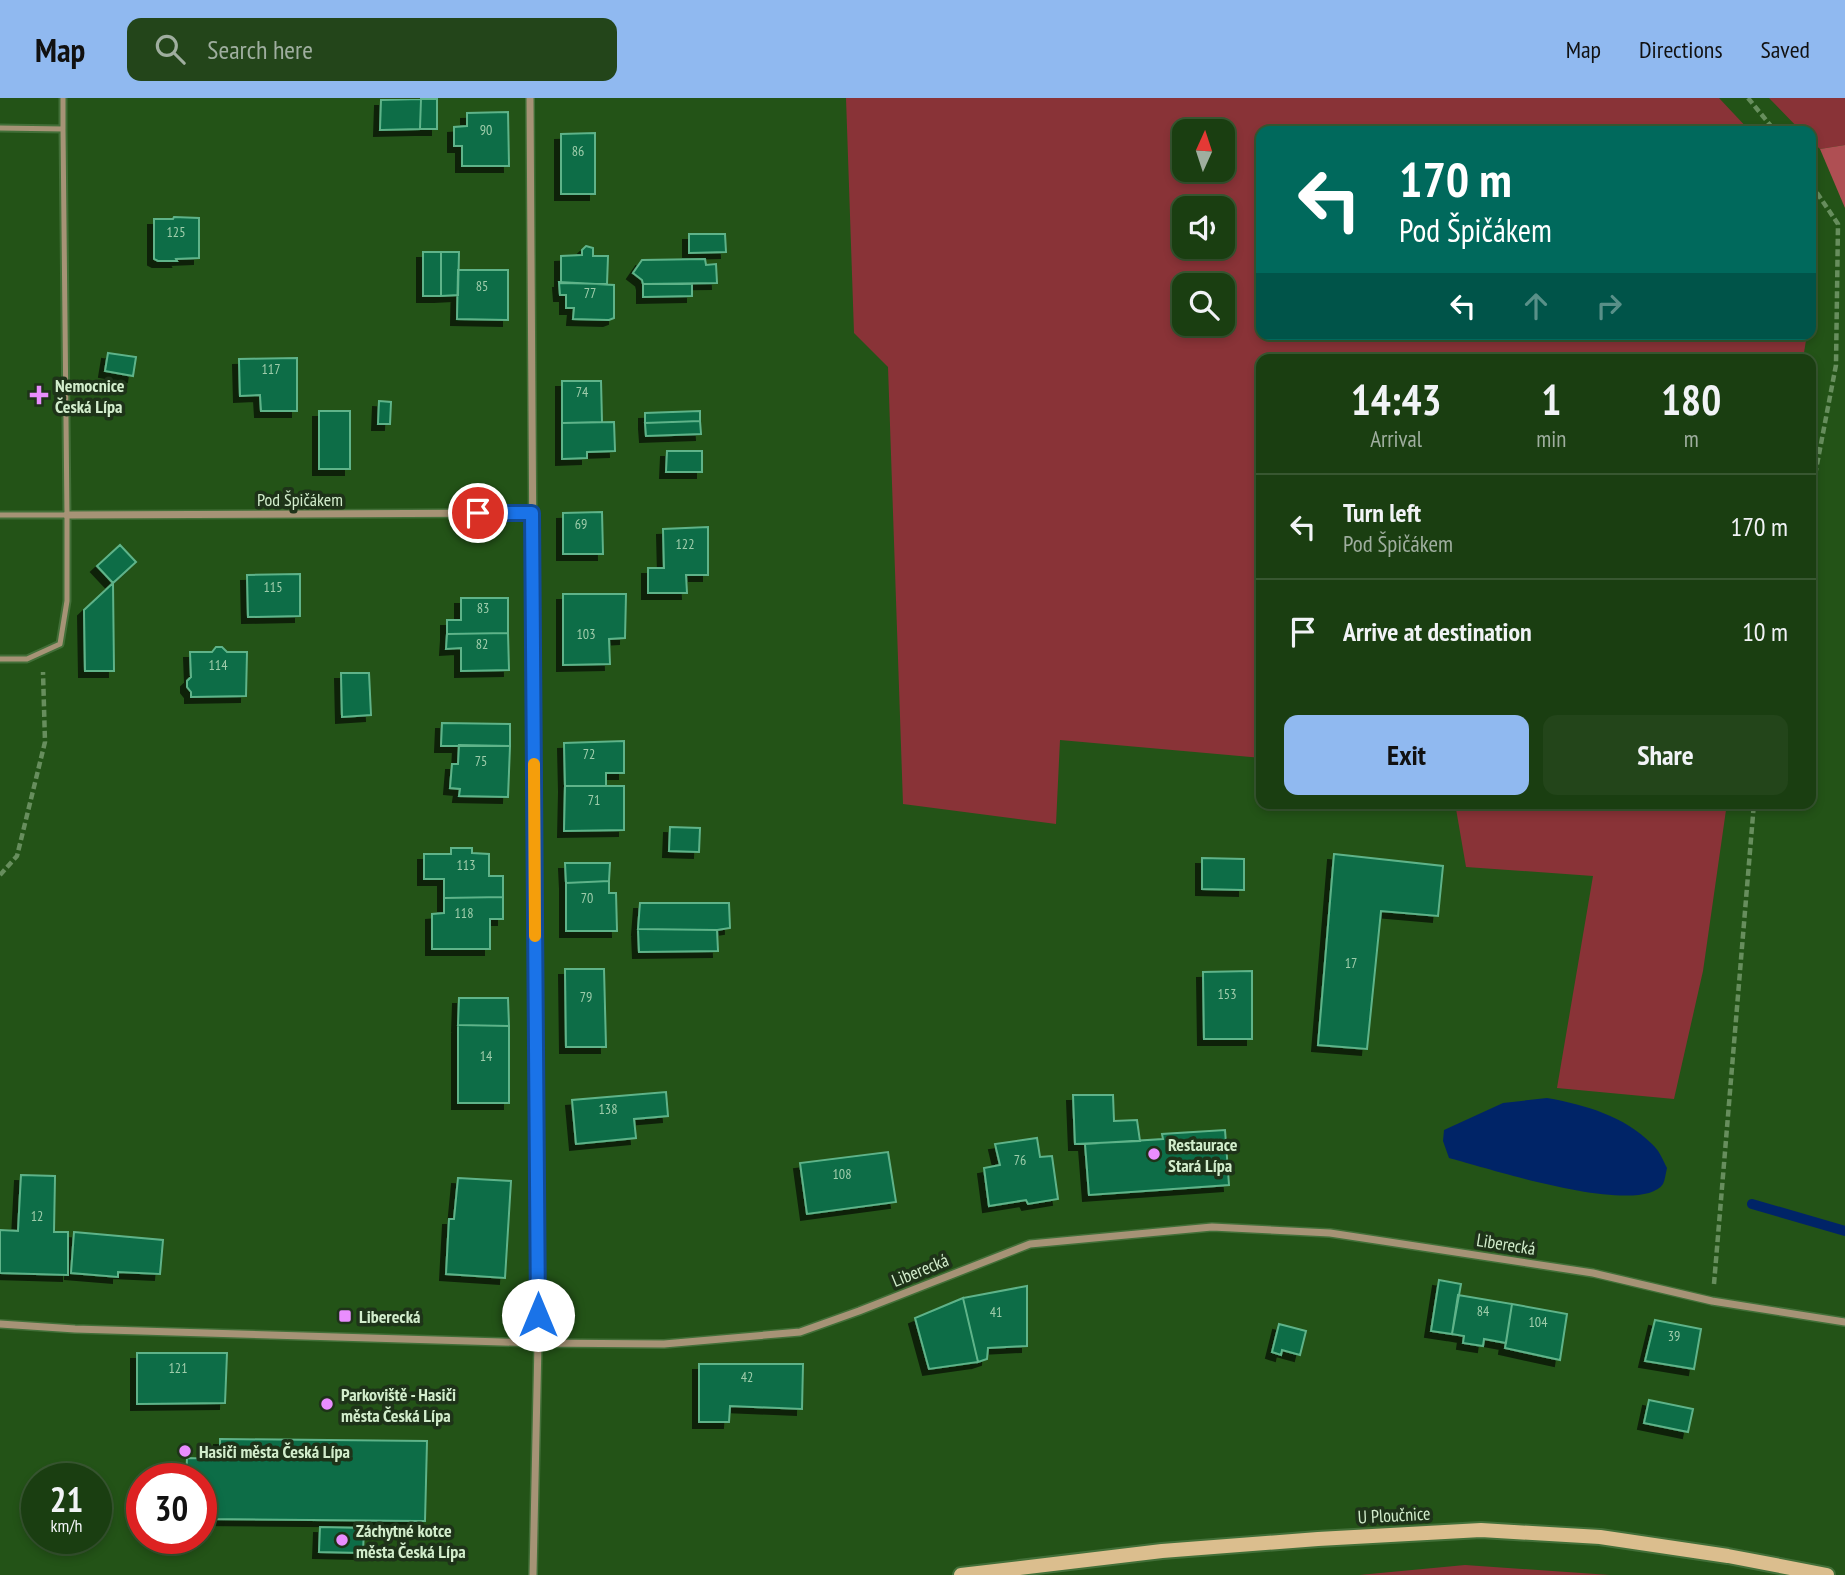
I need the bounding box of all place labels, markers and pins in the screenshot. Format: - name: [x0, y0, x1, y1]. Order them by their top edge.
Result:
- place label: Nemocnice Česká Lípa: [55, 374, 125, 418]
- marker: Nemocnice Česká Lípa: [29, 385, 49, 405]
- pin: [448, 483, 508, 543]
- place label: Restaurace Stará Lípa: [1168, 1133, 1238, 1177]
- marker: Restaurace Stará Lípa: [1146, 1146, 1162, 1162]
- place label: Liberecká: [359, 1305, 421, 1328]
- marker: Liberecká: [337, 1308, 353, 1324]
- place label: Parkoviště - Hasiči města Česká Lípa: [341, 1383, 456, 1427]
- marker: Parkoviště - Hasiči města Česká Lípa: [319, 1396, 335, 1412]
- place label: Hasiči města Česká Lípa: [199, 1440, 350, 1463]
- marker: Hasiči města Česká Lípa: [177, 1443, 193, 1459]
- place label: Záchytné kotce města Česká Lípa: [356, 1519, 466, 1563]
- marker: Záchytné kotce města Česká Lípa: [334, 1532, 350, 1548]

